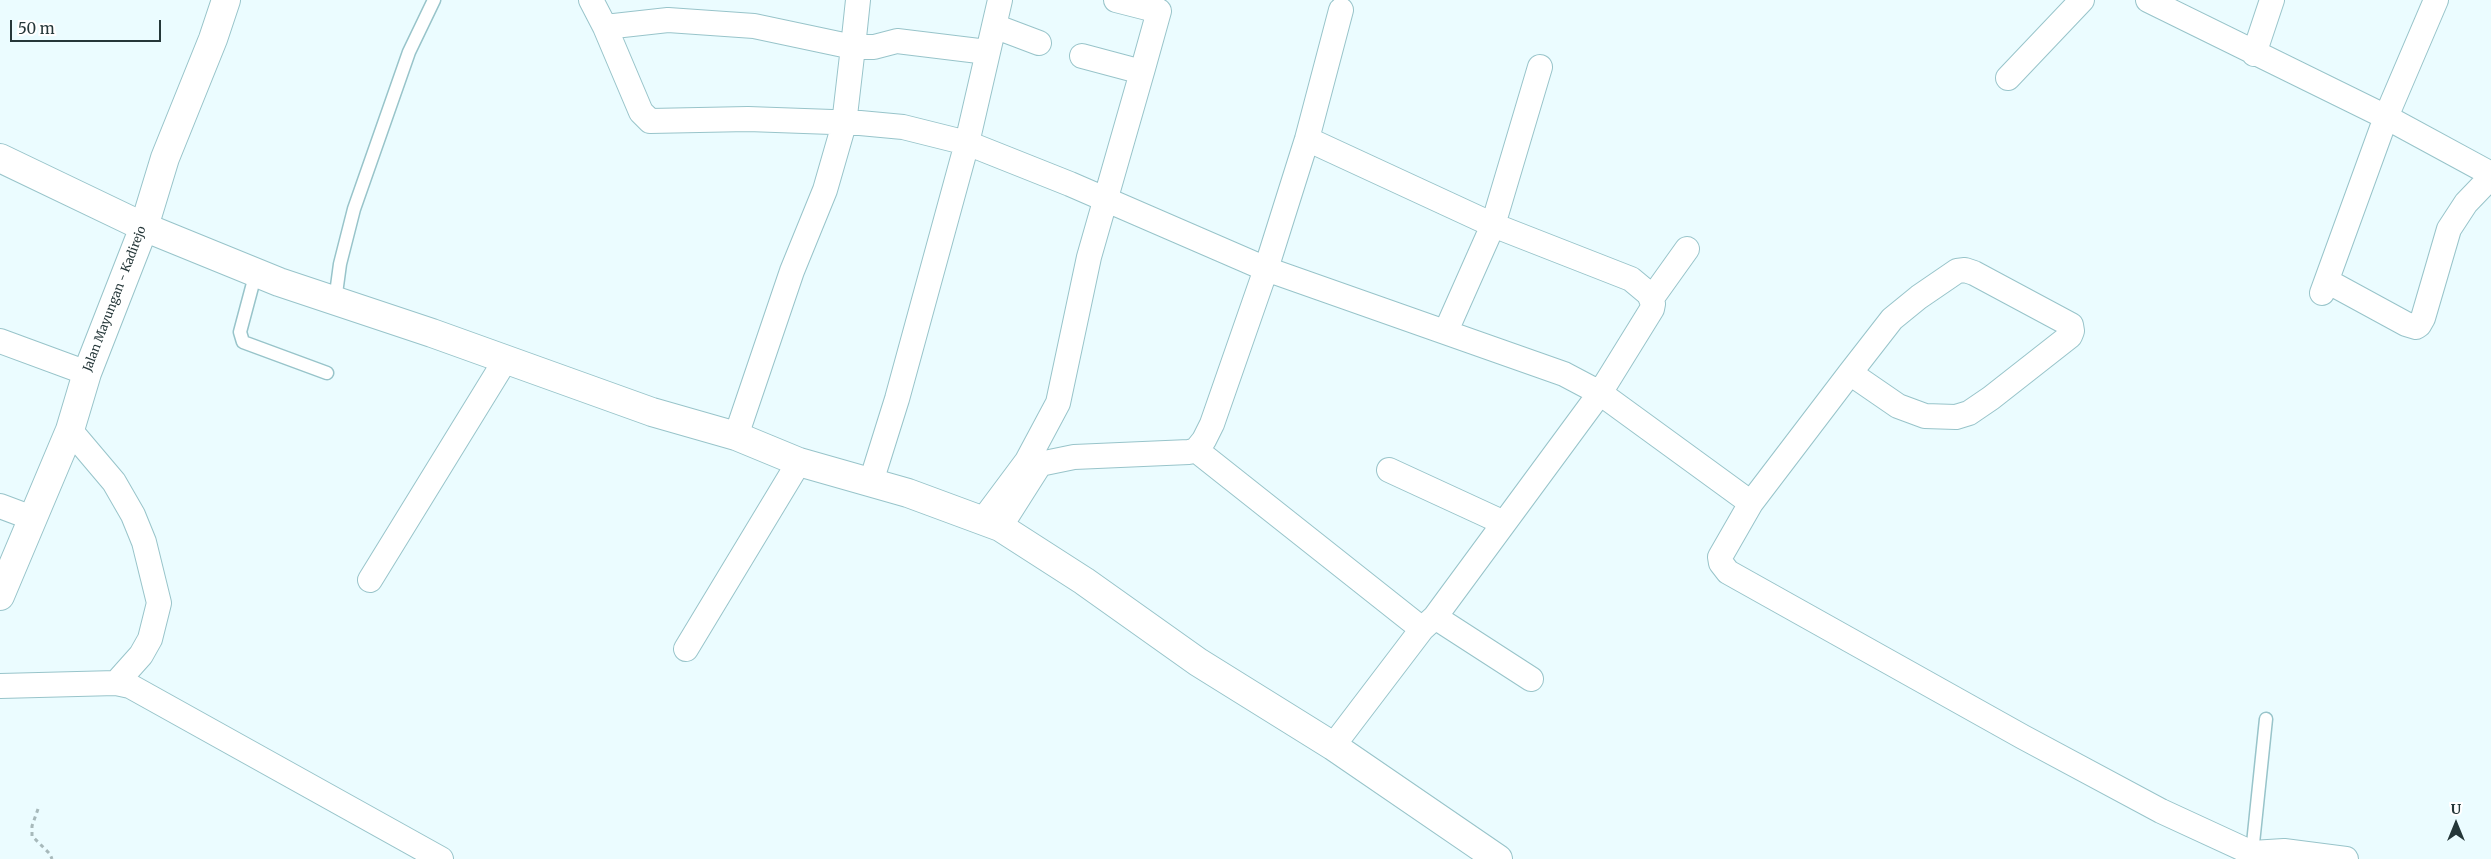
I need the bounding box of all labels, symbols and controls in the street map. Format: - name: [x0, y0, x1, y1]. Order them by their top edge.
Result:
- scale bar: [12, 10, 164, 42]
- text: 50 m: [18, 19, 55, 38]
- street label: Jalan Mayungan - Kadirejo: [81, 224, 149, 374]
- north arrow: [2431, 799, 2481, 849]
- text: U: [2451, 800, 2461, 818]

